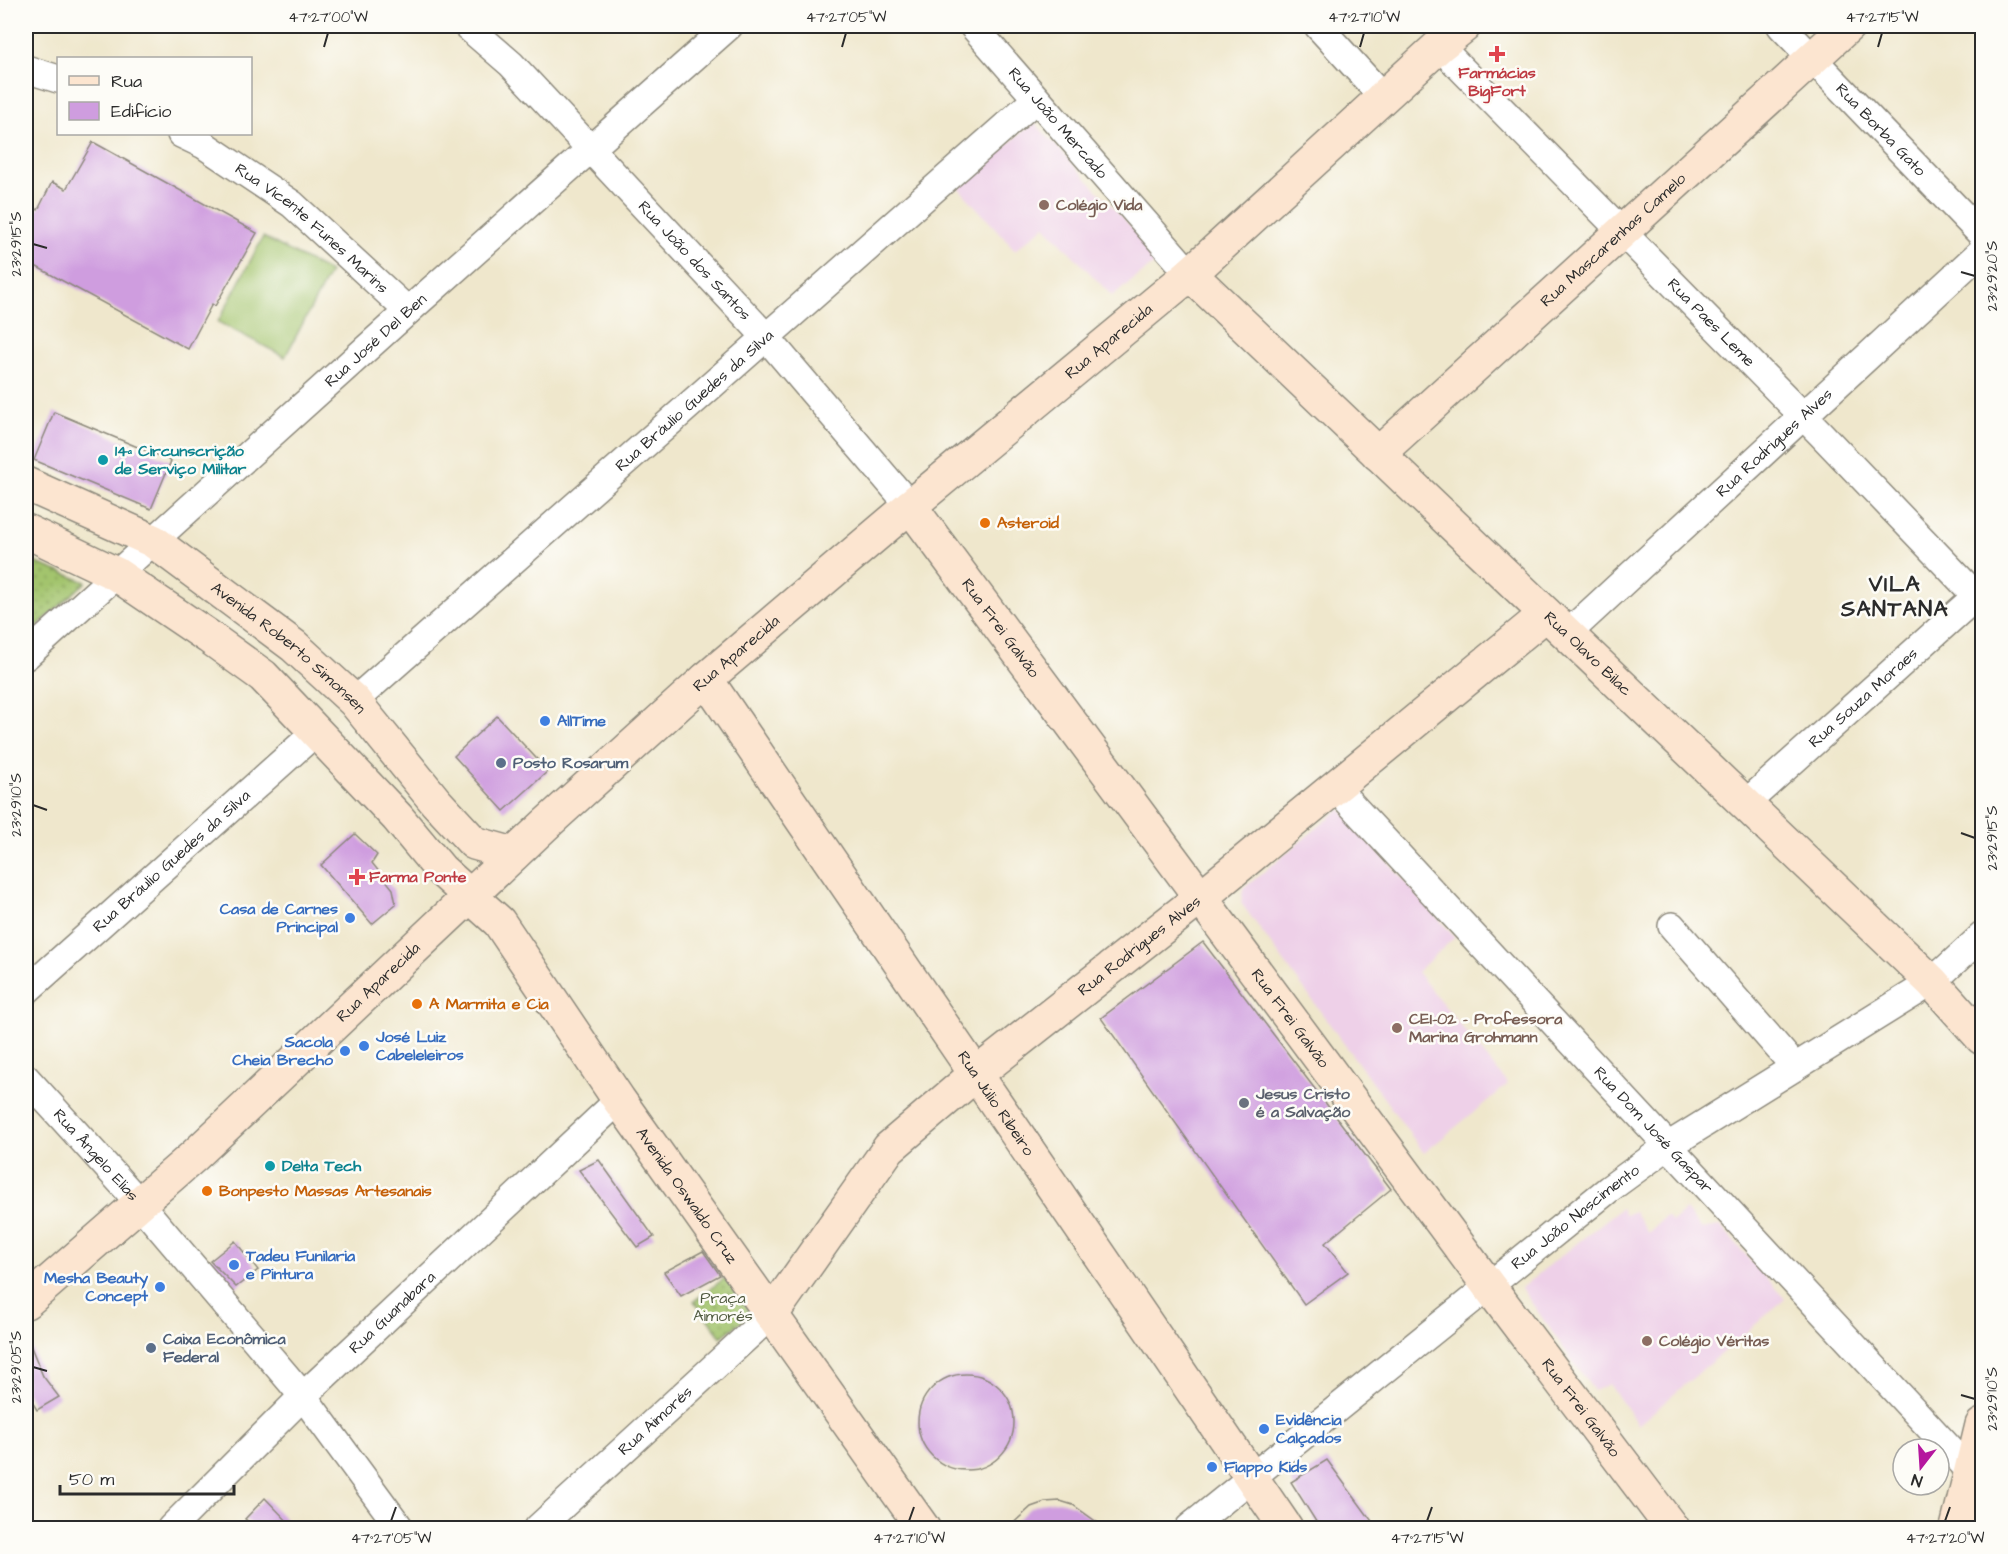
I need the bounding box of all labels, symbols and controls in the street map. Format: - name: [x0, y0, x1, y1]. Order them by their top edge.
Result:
- text: 47°27'00"W: [288, 7, 368, 28]
- text: 47°27'05"W: [806, 7, 886, 28]
- text: 47°27'10"W: [1328, 7, 1400, 28]
- text: 47°27'15"W: [1845, 7, 1919, 28]
- marker: Farmácias BigFort: [1490, 47, 1504, 61]
- legend: [57, 57, 252, 135]
- place label: Farmácias BigFort: [1458, 62, 1536, 104]
- street label: Rua João Mercado: [1003, 63, 1113, 183]
- text: Rua: [111, 69, 142, 94]
- street label: Rua Borba Gato: [1831, 78, 1931, 181]
- text: Edifício: [111, 99, 171, 124]
- street label: Rua Vicente Funes Marins: [231, 158, 393, 299]
- street label: Rua Mascarenhas Camelo: [1536, 168, 1691, 312]
- place label: Colégio Vida: [1056, 194, 1143, 218]
- street label: Rua João dos Santos: [633, 196, 756, 325]
- marker: Colégio Vida: [1037, 198, 1051, 212]
- text: 23°29'15"S: [6, 211, 27, 276]
- text: 23°29'20"S: [1982, 240, 2003, 311]
- street label: Rua Paes Leme: [1663, 273, 1760, 372]
- street label: Rua José Del Ben: [320, 288, 431, 392]
- street label: Rua Aparecida: [1060, 298, 1157, 384]
- street label: Rua Bráulio Guedes da Silva: [610, 325, 778, 476]
- street label: Rua Rodrigues Alves: [1711, 383, 1837, 502]
- place label: 14ª Circunscrição de Serviço Militar: [114, 440, 246, 480]
- marker: 14ª Circunscrição de Serviço Militar: [96, 453, 110, 467]
- place label: Asteroid: [997, 512, 1060, 534]
- marker: Asteroid: [978, 516, 992, 530]
- district label: VILA SANTANA: [1840, 569, 1949, 625]
- street label: Rua Frei Galvão: [956, 574, 1045, 682]
- street label: Avenida Roberto Simonsen: [206, 577, 371, 718]
- street label: Rua Olavo Bilac: [1539, 606, 1637, 701]
- street label: Rua Aparecida: [688, 610, 784, 697]
- street label: Rua Souza Moraes: [1804, 643, 1923, 753]
- place label: AllTime: [557, 710, 606, 732]
- marker: AllTime: [538, 714, 552, 728]
- place label: Posto Rosarum: [513, 752, 629, 774]
- marker: Posto Rosarum: [494, 756, 508, 770]
- text: 23°29'10"S: [6, 773, 27, 837]
- street label: Rua Bráulio Guedes da Silva: [88, 785, 255, 937]
- text: 23°29'15"S: [1982, 805, 2003, 870]
- place label: Farma Ponte: [369, 866, 467, 888]
- marker: Farma Ponte: [350, 870, 364, 884]
- street label: Rua Rodrigues Alves: [1073, 890, 1206, 1001]
- place label: Casa de Carnes Principal: [220, 898, 338, 938]
- marker: Casa de Carnes Principal: [343, 911, 357, 925]
- street label: Rua Aparecida: [332, 937, 425, 1027]
- street label: Rua Frei Galvão: [1246, 964, 1334, 1073]
- place label: A Marmita e Cia: [429, 993, 550, 1015]
- marker: A Marmita e Cia: [410, 997, 424, 1011]
- place label: CEI-02 - Professora Marina Grohmann: [1409, 1008, 1563, 1048]
- marker: CEI-02 - Professora Marina Grohmann: [1390, 1021, 1404, 1035]
- place label: José Luiz Cabeleleiros: [375, 1026, 464, 1066]
- place label: Sacola Cheia Brecho: [232, 1031, 334, 1071]
- marker: José Luiz Cabeleleiros: [357, 1039, 371, 1053]
- marker: Sacola Cheia Brecho: [338, 1044, 352, 1058]
- street label: Rua Júlio Ribeiro: [952, 1047, 1040, 1160]
- street label: Rua Dom José Gaspar: [1589, 1062, 1718, 1198]
- place label: Jesus Cristo é a Salvação: [1255, 1083, 1351, 1123]
- marker: Jesus Cristo é a Salvação: [1237, 1096, 1251, 1110]
- street label: Rua Ângelo Elias: [48, 1104, 144, 1206]
- street label: Avenida Oswaldo Cruz: [631, 1123, 743, 1268]
- place label: Delta Tech: [282, 1155, 362, 1177]
- marker: Delta Tech: [263, 1159, 277, 1173]
- street label: Rua João Nascimento: [1506, 1159, 1644, 1275]
- place label: Bonpesto Massas Artesanais: [219, 1180, 432, 1202]
- marker: Bonpesto Massas Artesanais: [200, 1184, 214, 1198]
- place label: Tadeu Funilaria e Pintura: [245, 1245, 356, 1285]
- marker: Tadeu Funilaria e Pintura: [227, 1258, 241, 1272]
- street label: Rua Guanabara: [344, 1266, 441, 1359]
- place label: Mesha Beauty Concept: [44, 1267, 149, 1307]
- marker: Mesha Beauty Concept: [153, 1280, 167, 1294]
- park label: Praça Aimorés: [693, 1287, 753, 1327]
- place label: Caixa Econômica Federal: [163, 1328, 287, 1368]
- text: 23°29'05"S: [6, 1330, 27, 1403]
- place label: Colégio Véritas: [1659, 1330, 1769, 1354]
- marker: Colégio Véritas: [1640, 1334, 1654, 1348]
- marker: Caixa Econômica Federal: [144, 1341, 158, 1355]
- street label: Rua Frei Galvão: [1536, 1354, 1626, 1462]
- text: 23°29'10"S: [1982, 1367, 2003, 1431]
- street label: Rua Aimorés: [613, 1381, 697, 1460]
- place label: Evidência Calçados: [1276, 1409, 1343, 1449]
- marker: Evidência Calçados: [1257, 1422, 1271, 1436]
- north arrow: [1891, 1437, 1951, 1497]
- place label: Fiappo Kids: [1224, 1456, 1307, 1478]
- scale bar: [60, 1458, 234, 1496]
- marker: Fiappo Kids: [1205, 1460, 1219, 1474]
- text: 50 m: [69, 1467, 114, 1492]
- text: N: [1909, 1468, 1925, 1492]
- text: 47°27'05"W: [351, 1528, 431, 1549]
- text: 47°27'10"W: [873, 1528, 945, 1549]
- text: 47°27'15"W: [1390, 1528, 1464, 1549]
- text: 47°27'20"W: [1906, 1528, 1984, 1549]

